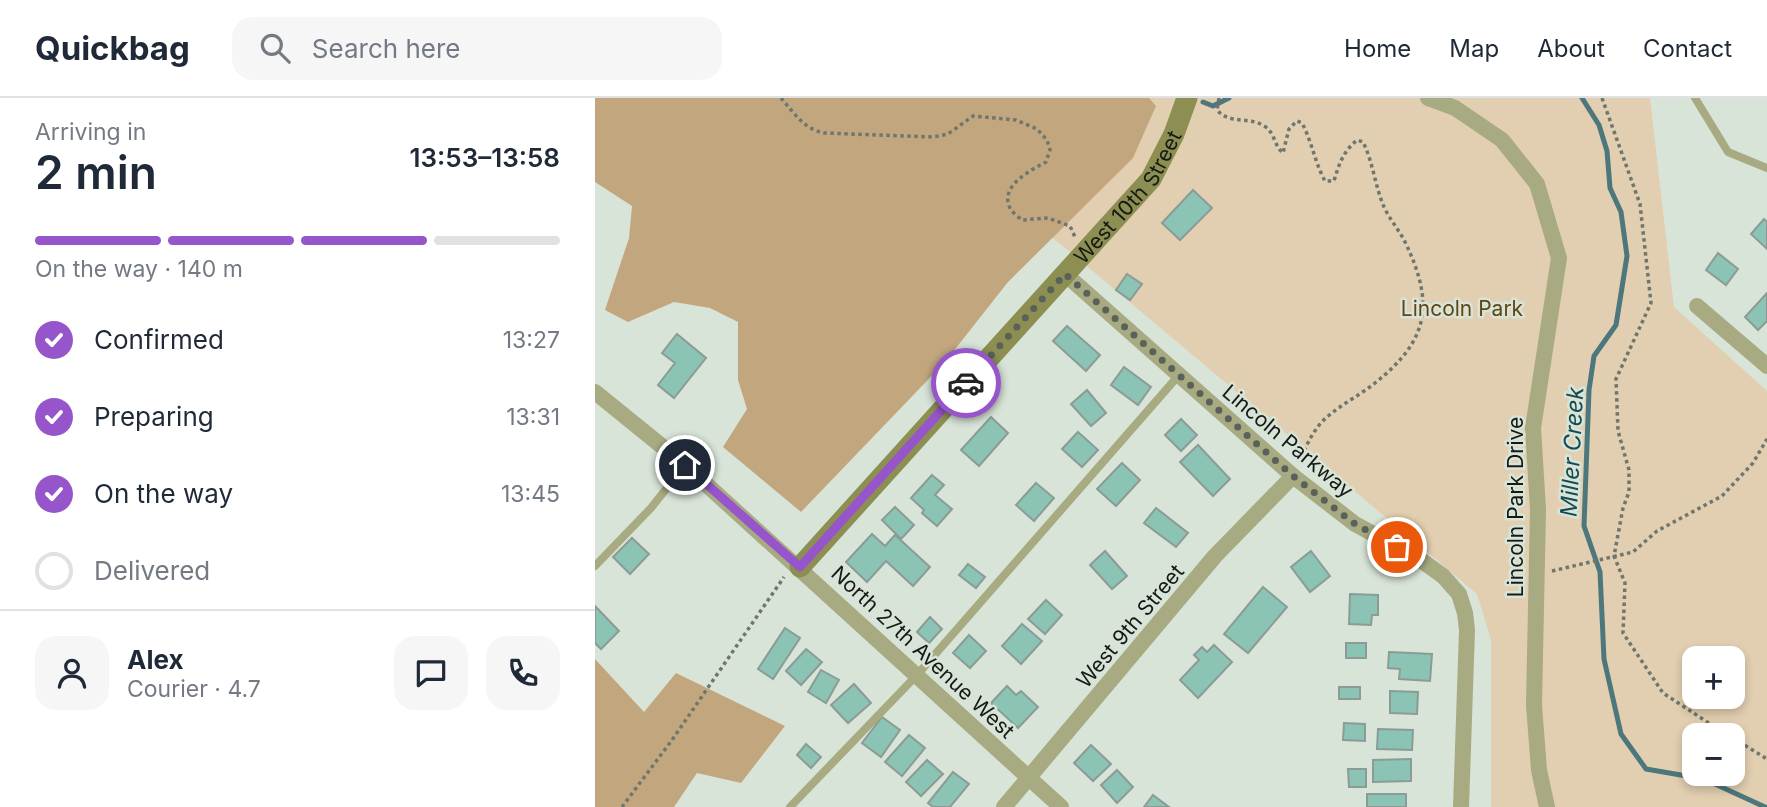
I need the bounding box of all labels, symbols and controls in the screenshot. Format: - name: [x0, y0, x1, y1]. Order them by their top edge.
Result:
- search box: [232, 17, 722, 80]
- text: Quickbag: [35, 28, 190, 68]
- icon: search: [256, 29, 294, 67]
- text: Search here: [312, 33, 460, 64]
- text: Home: [1344, 34, 1411, 63]
- text: Map: [1449, 34, 1499, 63]
- text: About: [1537, 34, 1605, 63]
- text: Contact: [1643, 34, 1732, 63]
- text: Arriving in: [35, 118, 146, 146]
- street label: West 10th Street: [1068, 126, 1186, 269]
- text: 13:53–13:58: [409, 142, 560, 173]
- text: 2 min: [35, 144, 157, 200]
- text: On the way · 140 m: [35, 255, 243, 283]
- park label: Lincoln Park: [1401, 296, 1524, 321]
- icon: check: [35, 321, 73, 359]
- text: Confirmed: [94, 324, 224, 355]
- text: 13:27: [503, 326, 560, 354]
- courier: [931, 348, 1001, 418]
- icon: car: [947, 364, 985, 402]
- street label: Lincoln Parkway: [1218, 379, 1359, 503]
- water label: Miller Creek: [1555, 386, 1589, 518]
- icon: check: [35, 398, 73, 436]
- text: Preparing: [94, 401, 214, 432]
- text: 13:31: [506, 403, 560, 431]
- street label: Lincoln Park Drive: [1503, 417, 1528, 597]
- pin: [655, 435, 715, 495]
- icon: home: [666, 446, 704, 484]
- icon: check: [35, 475, 73, 513]
- text: On the way: [94, 478, 233, 509]
- text: 13:45: [501, 480, 560, 508]
- pin: [1367, 517, 1427, 577]
- icon: bag: [1378, 528, 1416, 566]
- text: Delivered: [94, 555, 210, 586]
- street label: West 9th Street: [1071, 559, 1189, 693]
- street label: North 27th Avenue West: [826, 561, 1020, 743]
- button: person: [35, 636, 109, 710]
- button: chat: [394, 636, 468, 710]
- button: phone: [486, 636, 560, 710]
- text: Alex: [127, 644, 184, 675]
- map controls: [1682, 646, 1745, 786]
- button: +: [1682, 646, 1745, 709]
- text: Courier · 4.7: [127, 675, 261, 703]
- button: −: [1682, 723, 1745, 786]

